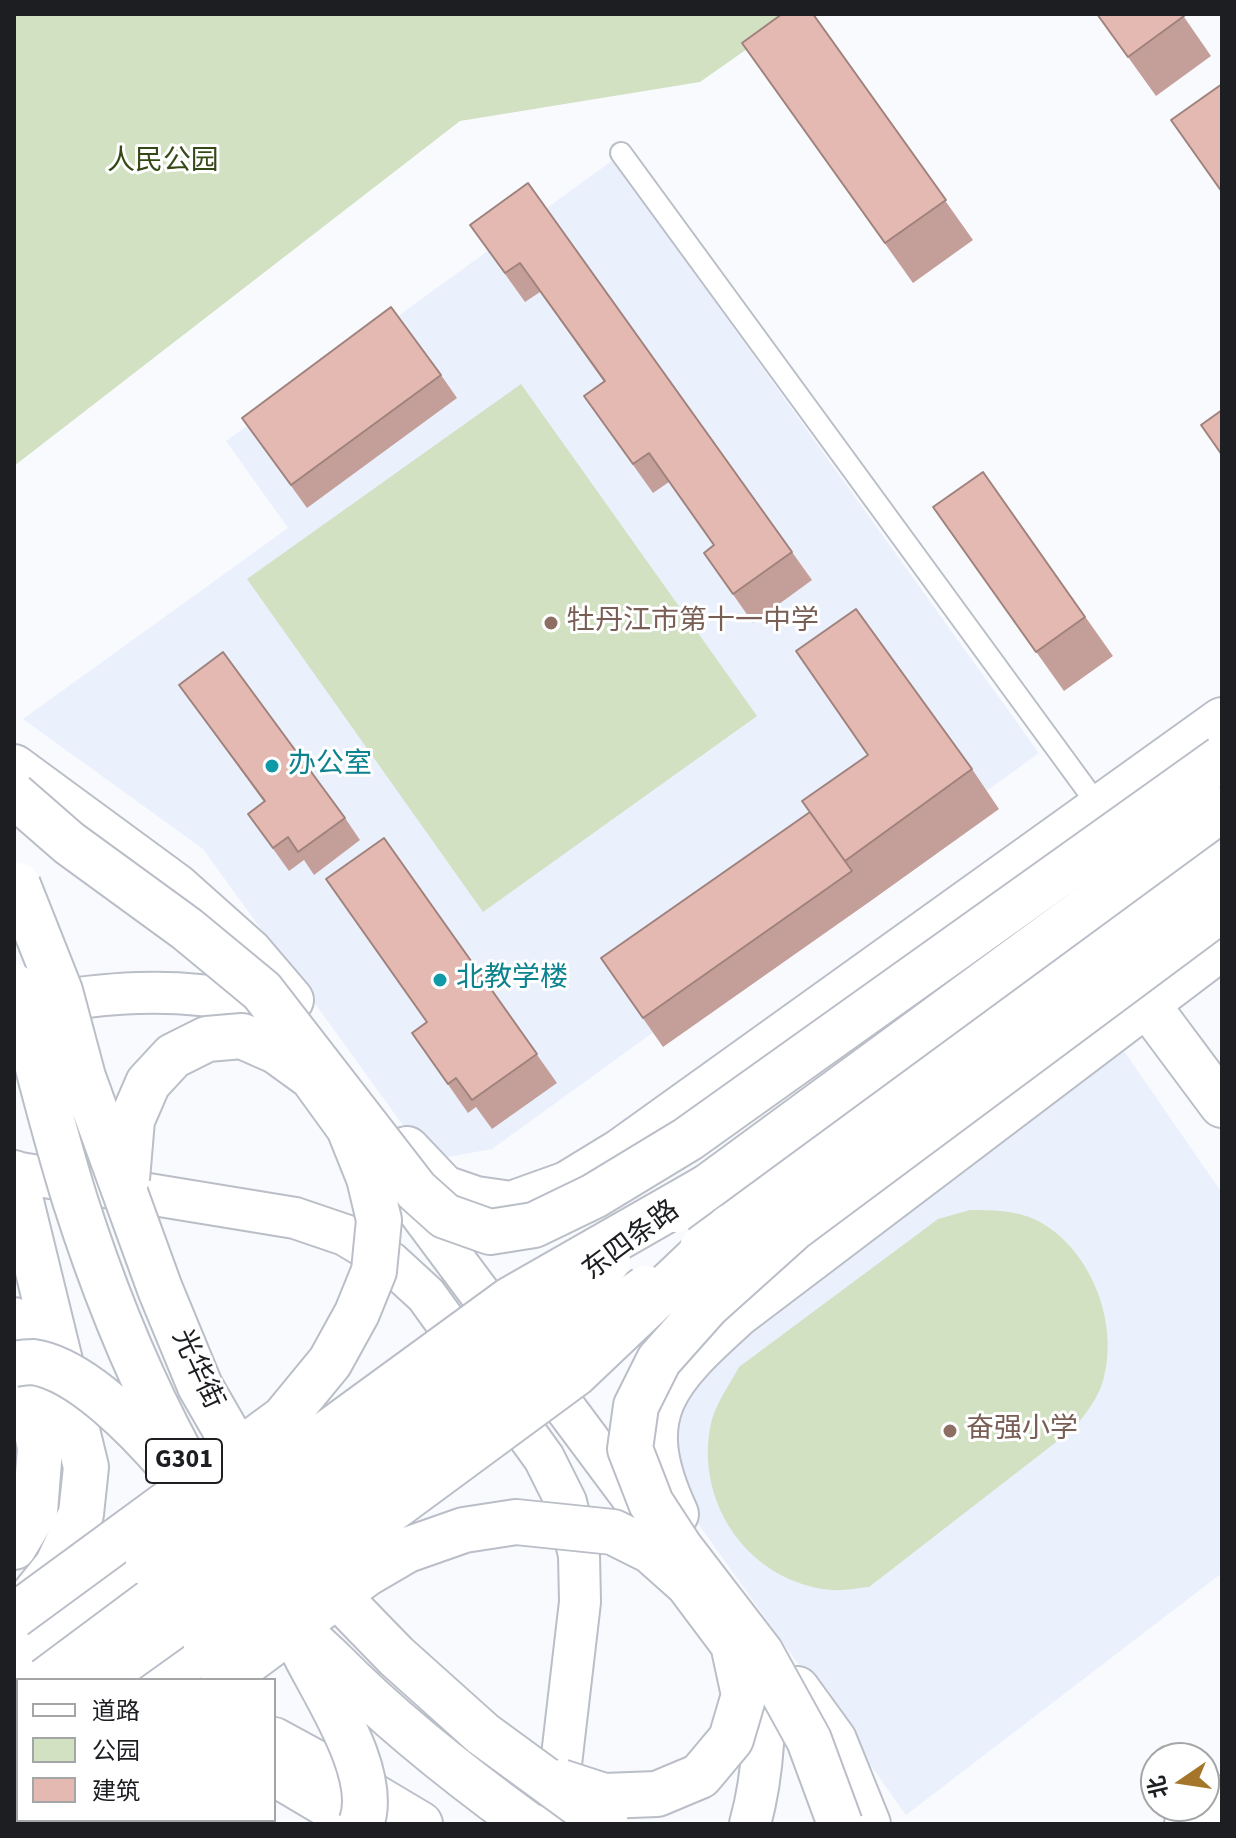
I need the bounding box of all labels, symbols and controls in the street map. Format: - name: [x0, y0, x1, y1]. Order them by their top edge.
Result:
- park label: 人民公园: [107, 146, 219, 180]
- place label: 牡丹江市第十一中学: [567, 606, 819, 640]
- marker: 牡丹江市第十一中学: [542, 614, 560, 632]
- place label: 办公室: [288, 749, 372, 783]
- marker: 办公室: [263, 757, 281, 775]
- place label: 北教学楼: [456, 963, 568, 997]
- marker: 北教学楼: [431, 971, 449, 989]
- street label: 东四条路: [577, 1195, 687, 1289]
- street label: 光华街: [163, 1325, 229, 1415]
- place label: 奋强小学: [966, 1414, 1078, 1448]
- marker: 奋强小学: [941, 1422, 959, 1440]
- road number: G301: [146, 1439, 222, 1483]
- legend: [16, 1678, 276, 1822]
- text: 道路: [92, 1694, 140, 1729]
- text: 公园: [92, 1734, 140, 1769]
- north arrow: [1140, 1742, 1220, 1822]
- text: 北: [1140, 1773, 1177, 1801]
- text: 建筑: [92, 1774, 140, 1809]

